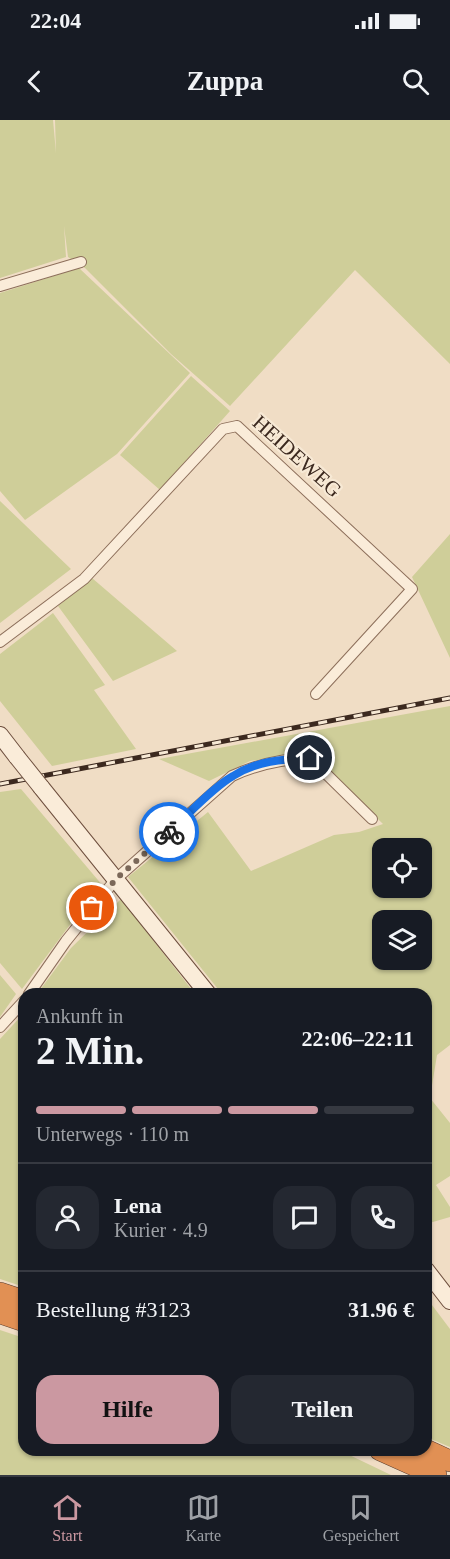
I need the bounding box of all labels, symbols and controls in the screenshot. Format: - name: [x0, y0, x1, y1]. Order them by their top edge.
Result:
- text: 22:04: [30, 8, 81, 33]
- icon: back: [18, 65, 51, 98]
- icon: search: [399, 65, 432, 98]
- text: Zuppa: [187, 66, 263, 96]
- street label: HEIDEWEG: [248, 410, 346, 502]
- pin: [284, 732, 335, 783]
- icon: home: [293, 741, 326, 774]
- courier: [139, 802, 199, 862]
- icon: bike: [153, 816, 186, 849]
- map controls: [372, 838, 432, 970]
- button: locate: [372, 838, 432, 898]
- pin: [66, 882, 117, 933]
- icon: bag: [75, 891, 108, 924]
- button: layers: [372, 910, 432, 970]
- text: Ankunft in: [36, 1005, 123, 1027]
- text: 22:06–22:11: [302, 1026, 414, 1051]
- text: 2 Min.: [36, 1029, 144, 1072]
- text: Unterwegs · 110 m: [36, 1123, 189, 1145]
- button: person: [36, 1186, 99, 1249]
- button: chat: [273, 1186, 336, 1249]
- button: phone: [351, 1186, 414, 1249]
- text: Lena: [114, 1193, 162, 1218]
- text: Kurier · 4.9: [114, 1219, 208, 1241]
- text: Bestellung #3123: [36, 1297, 191, 1322]
- text: 31.96 €: [348, 1297, 414, 1322]
- button: Hilfe: [36, 1375, 219, 1444]
- button: Teilen: [231, 1375, 414, 1444]
- tab: Start: [51, 1491, 84, 1545]
- tab: Karte: [186, 1491, 221, 1545]
- tab: Gespeichert: [323, 1491, 399, 1545]

